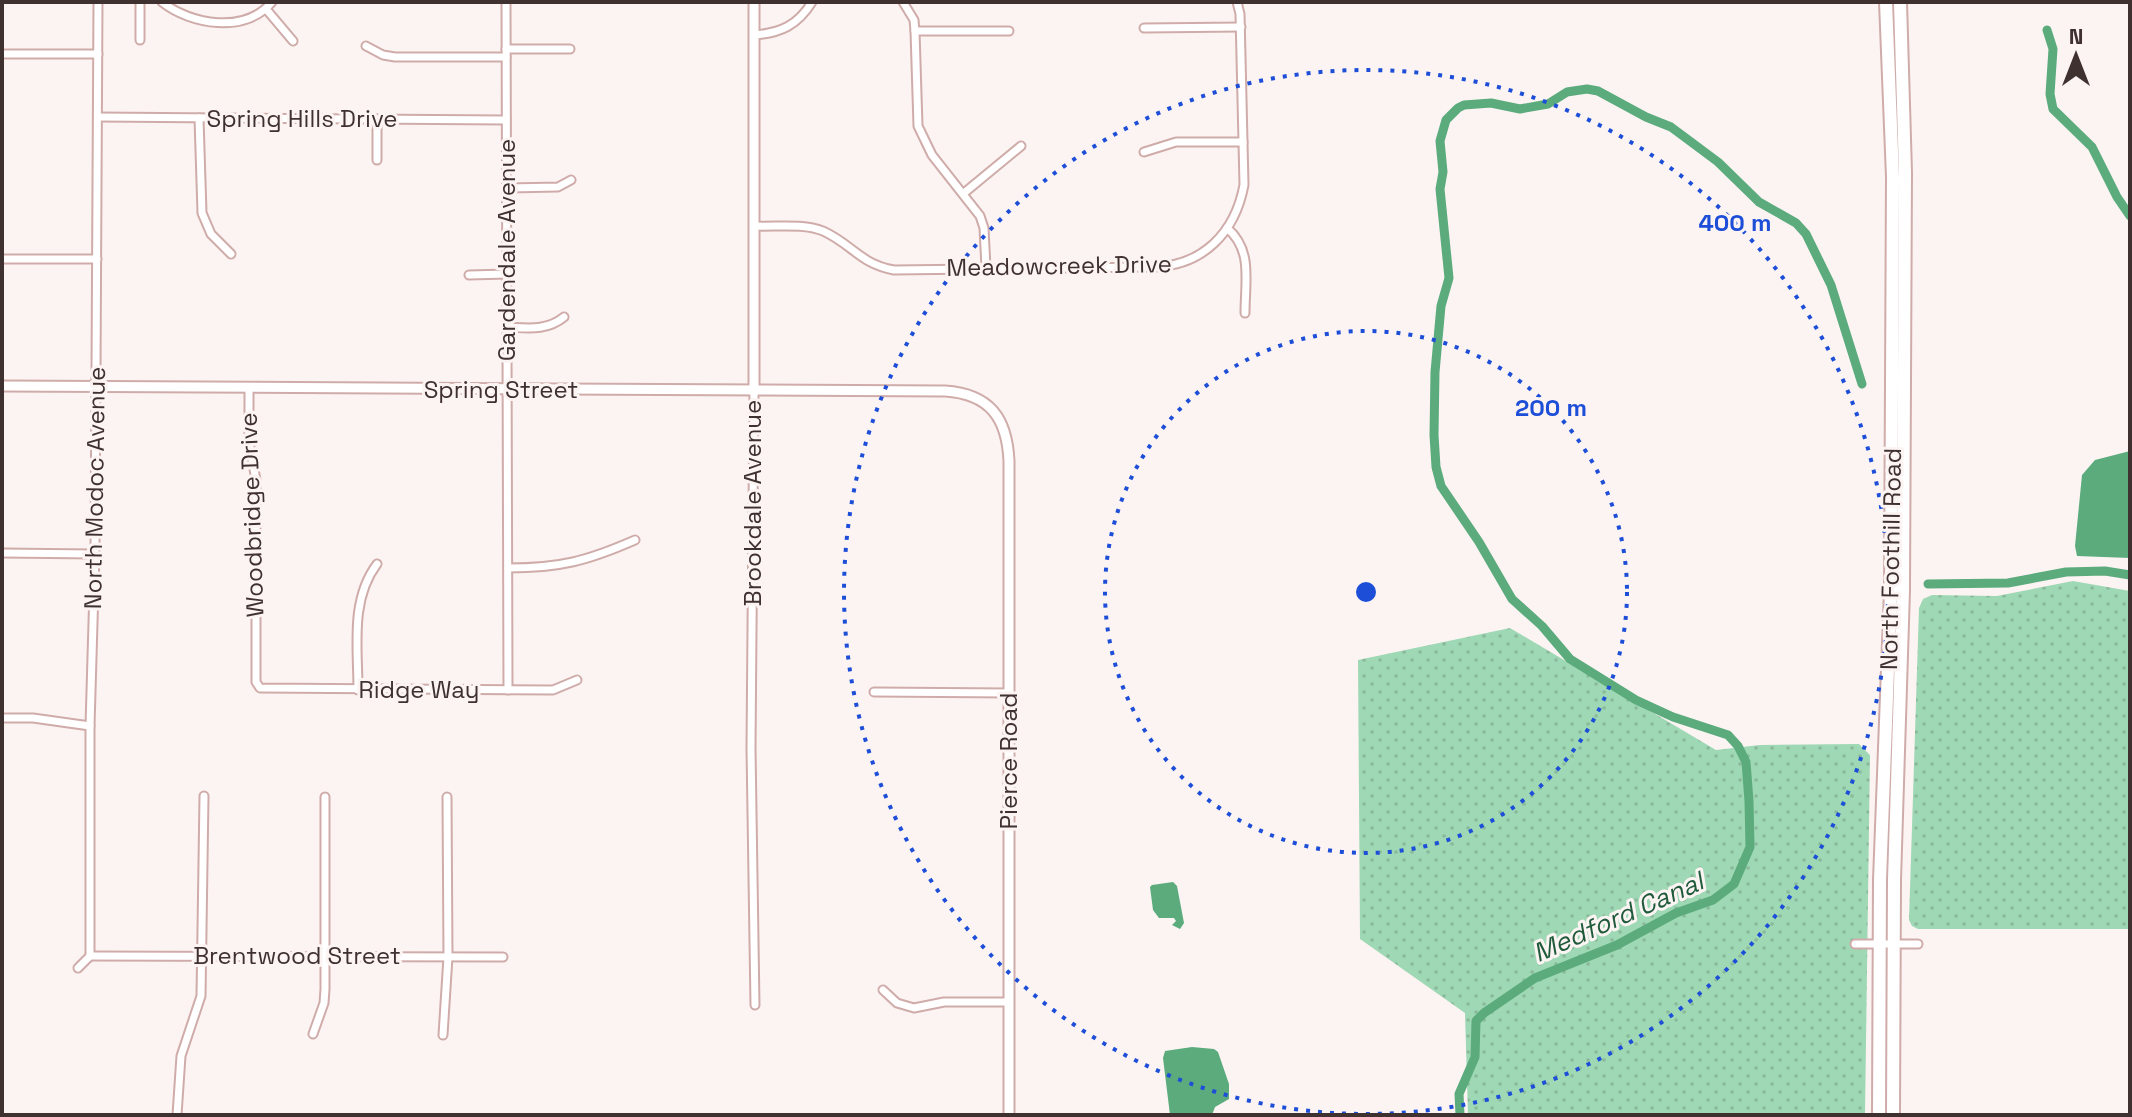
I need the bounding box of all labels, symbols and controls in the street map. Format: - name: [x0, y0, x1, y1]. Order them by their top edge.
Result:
- north arrow: [2036, 16, 2116, 96]
- text: N: [2069, 22, 2083, 50]
- street label: Spring Hills Drive: [206, 103, 398, 134]
- street label: Gardendale Avenue: [491, 139, 522, 361]
- text: 400 m: [1699, 207, 1771, 238]
- street label: Meadowcreek Drive: [946, 248, 1172, 283]
- street label: North Modoc Avenue: [77, 366, 112, 610]
- street label: Spring Street: [424, 374, 578, 405]
- text: 200 m: [1515, 392, 1587, 423]
- street label: Brookdale Avenue: [737, 400, 768, 606]
- street label: Woodbridge Drive: [232, 412, 271, 618]
- street label: North Foothill Road: [1873, 448, 1908, 670]
- centre of rings: [1352, 578, 1380, 606]
- street label: Ridge Way: [358, 674, 480, 705]
- street label: Pierce Road: [993, 693, 1024, 829]
- water label: Medford Canal: [1527, 863, 1711, 970]
- street label: Brentwood Street: [193, 940, 401, 971]

